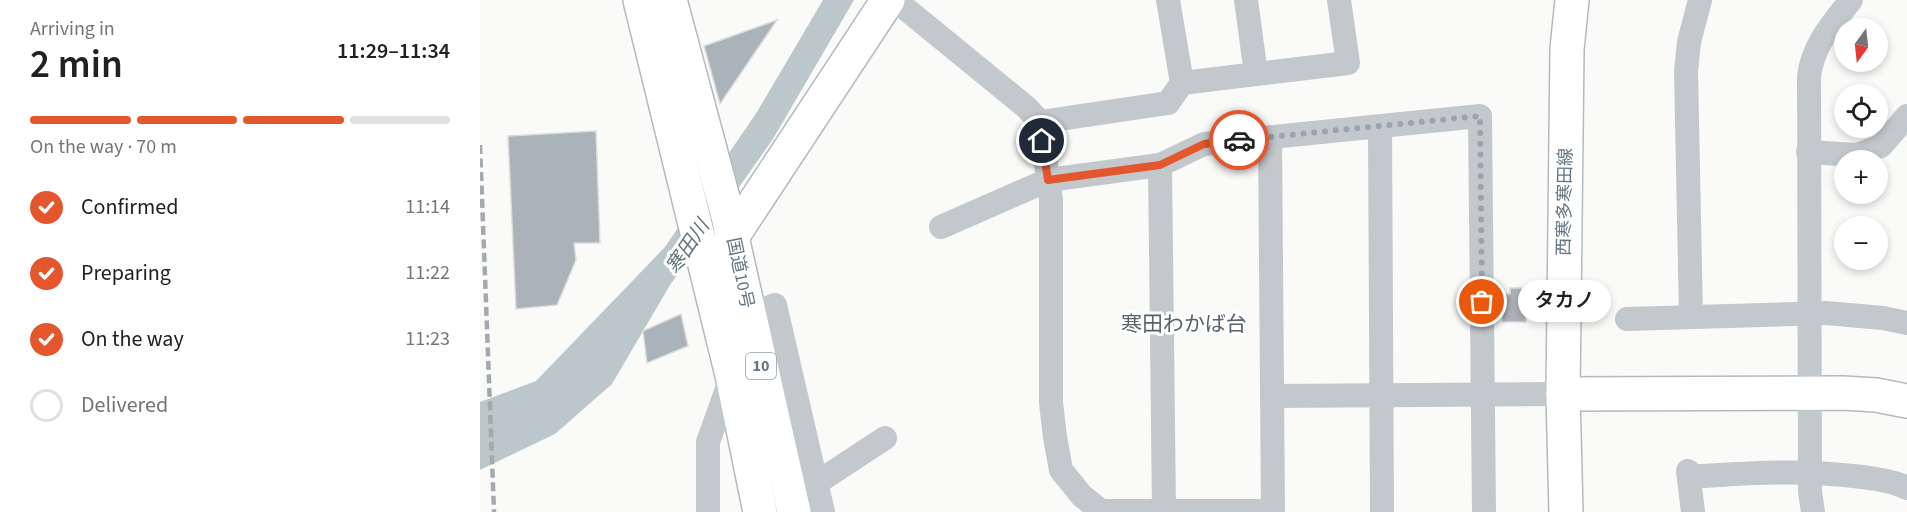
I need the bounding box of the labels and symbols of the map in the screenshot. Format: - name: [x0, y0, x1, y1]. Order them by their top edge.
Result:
- north arrow: [1834, 18, 1888, 72]
- courier: [1209, 110, 1269, 170]
- pin: [1016, 115, 1067, 166]
- street label: 西寒多寒田線: [1552, 148, 1578, 256]
- water label: 寒田川: [660, 213, 718, 280]
- street label: 国道10号: [720, 235, 760, 311]
- pin: [1456, 276, 1507, 327]
- callout: タカノ: [1518, 281, 1611, 323]
- district label: 寒田わかば台: [1121, 309, 1247, 339]
- road number: 10: [746, 353, 776, 379]

